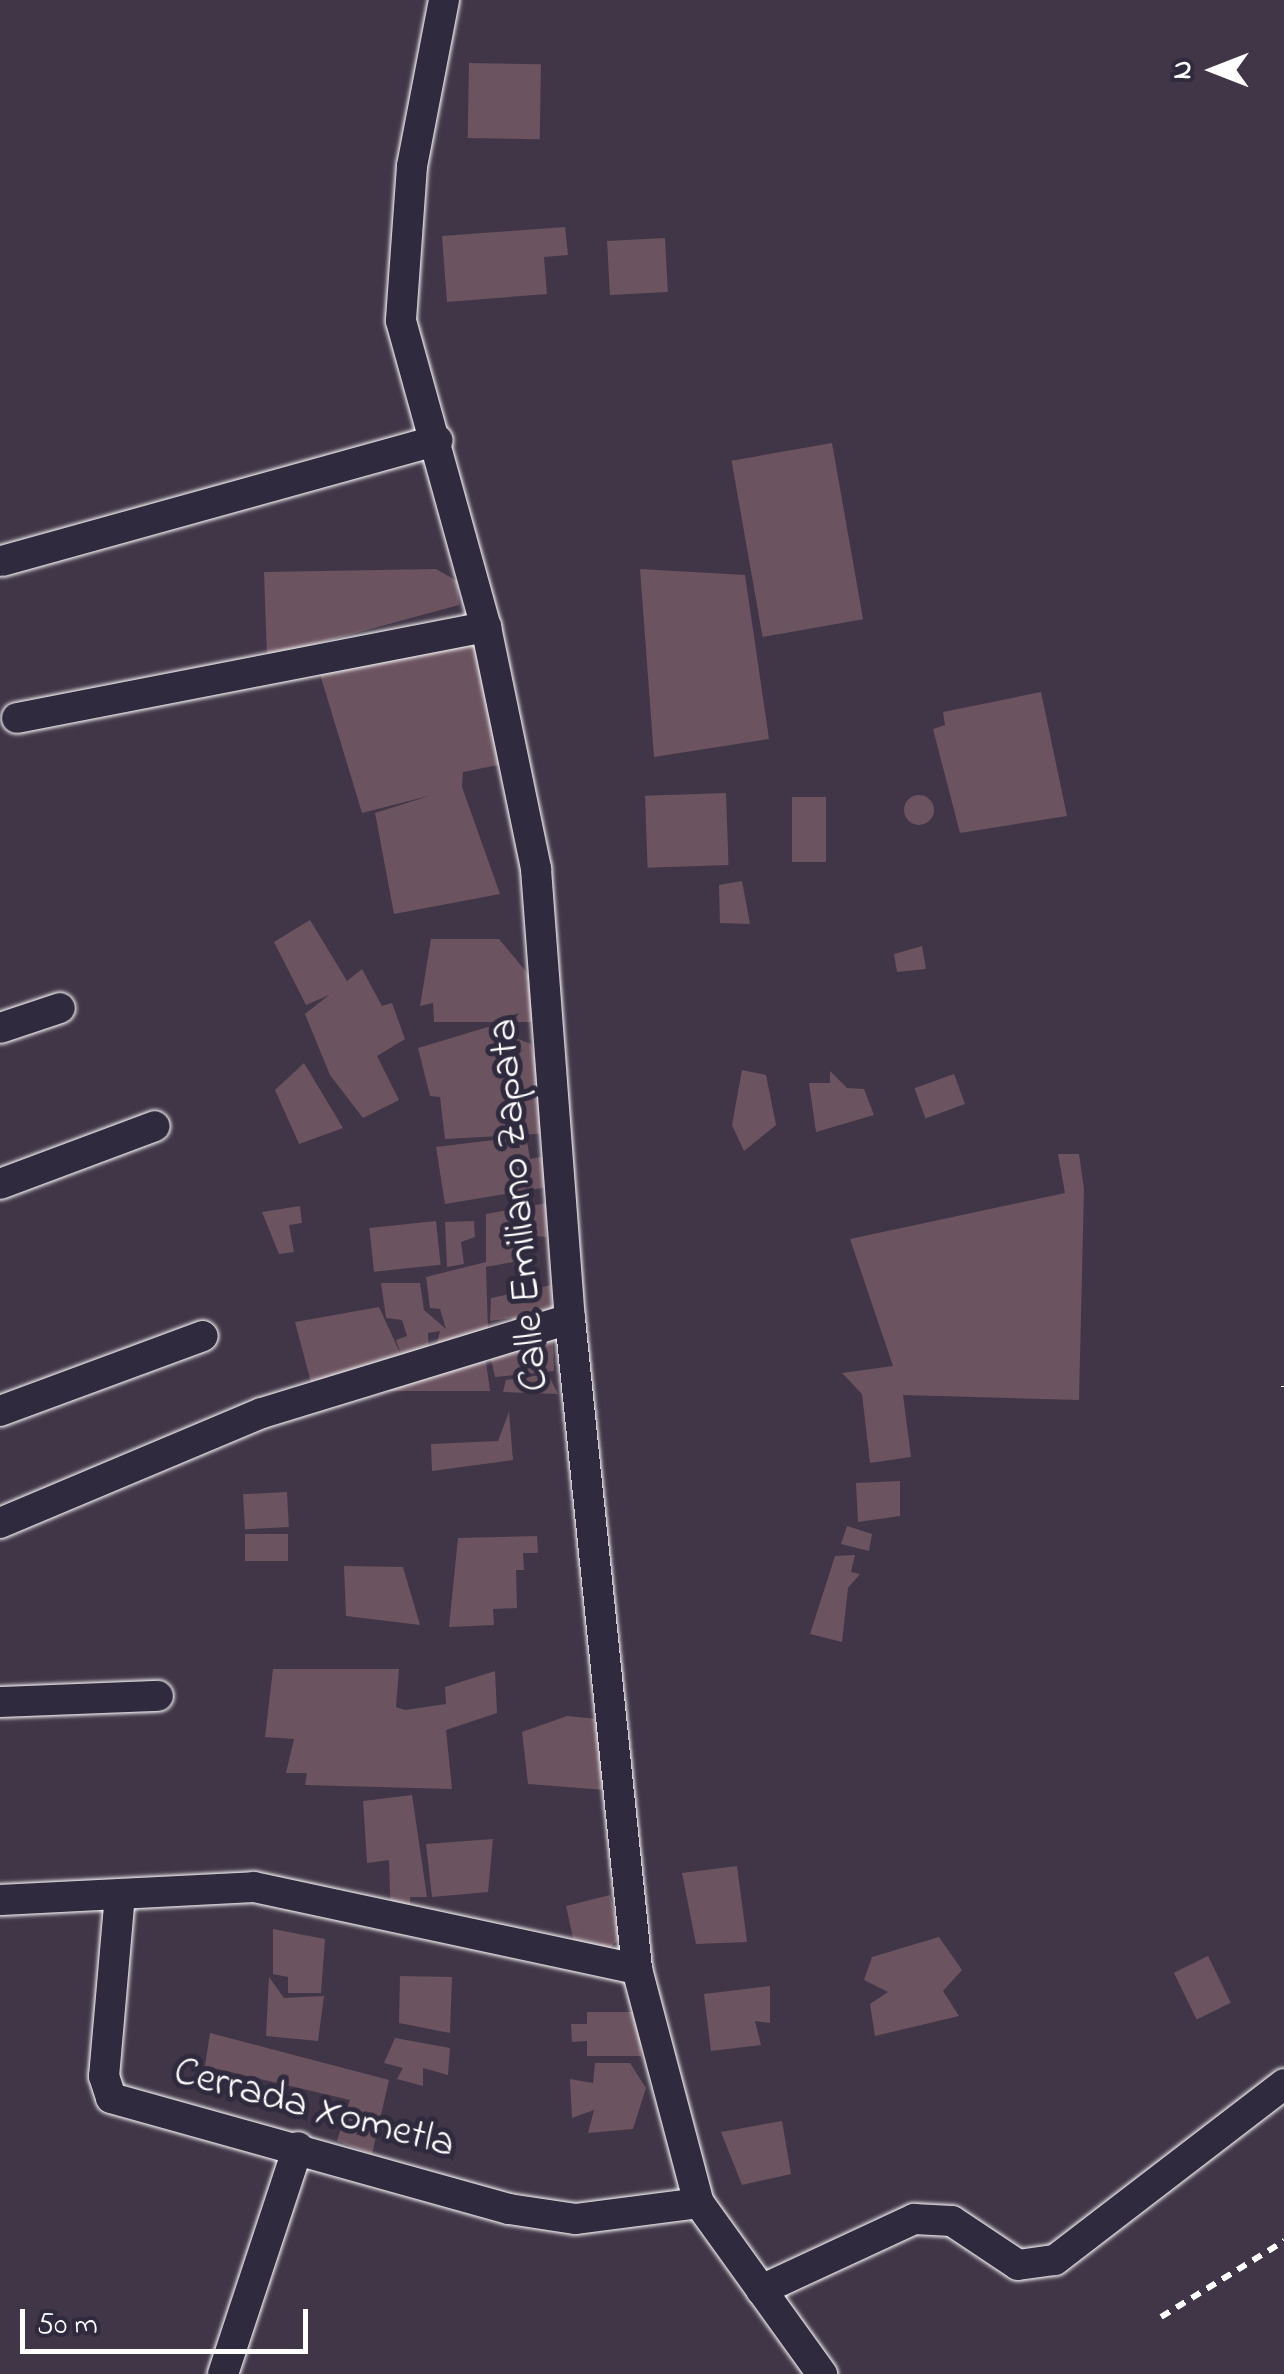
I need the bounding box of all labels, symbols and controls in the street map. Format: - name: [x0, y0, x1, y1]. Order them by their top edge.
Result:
- north arrow: [1164, 20, 1264, 120]
- text: N: [1163, 61, 1204, 79]
- street label: Calle Emiliano Zapata: [479, 1017, 561, 1393]
- street label: Cerrada Xometla: [168, 2047, 460, 2171]
- scale bar: [25, 2289, 312, 2351]
- text: 50 m: [37, 2304, 98, 2348]

